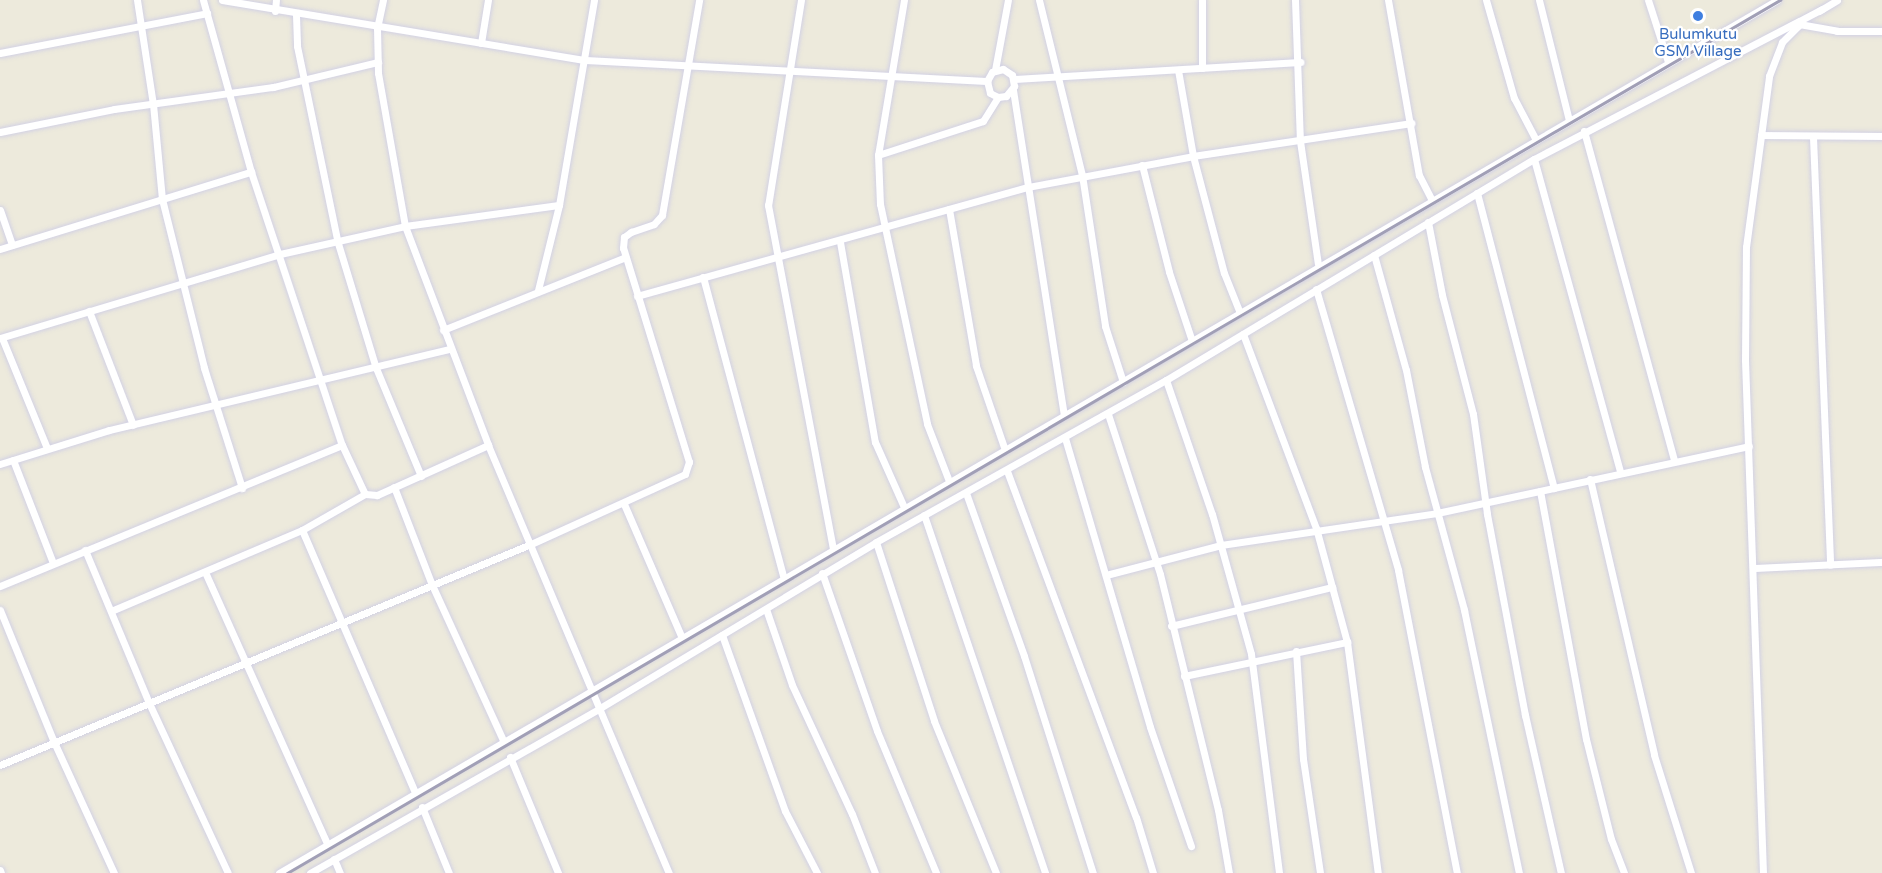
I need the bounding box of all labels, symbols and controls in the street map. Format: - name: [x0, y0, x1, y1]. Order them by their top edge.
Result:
- marker: Bulumkutu GSM Village: [1691, 9, 1705, 23]
- place label: Bulumkutu GSM Village: [1655, 25, 1741, 60]

